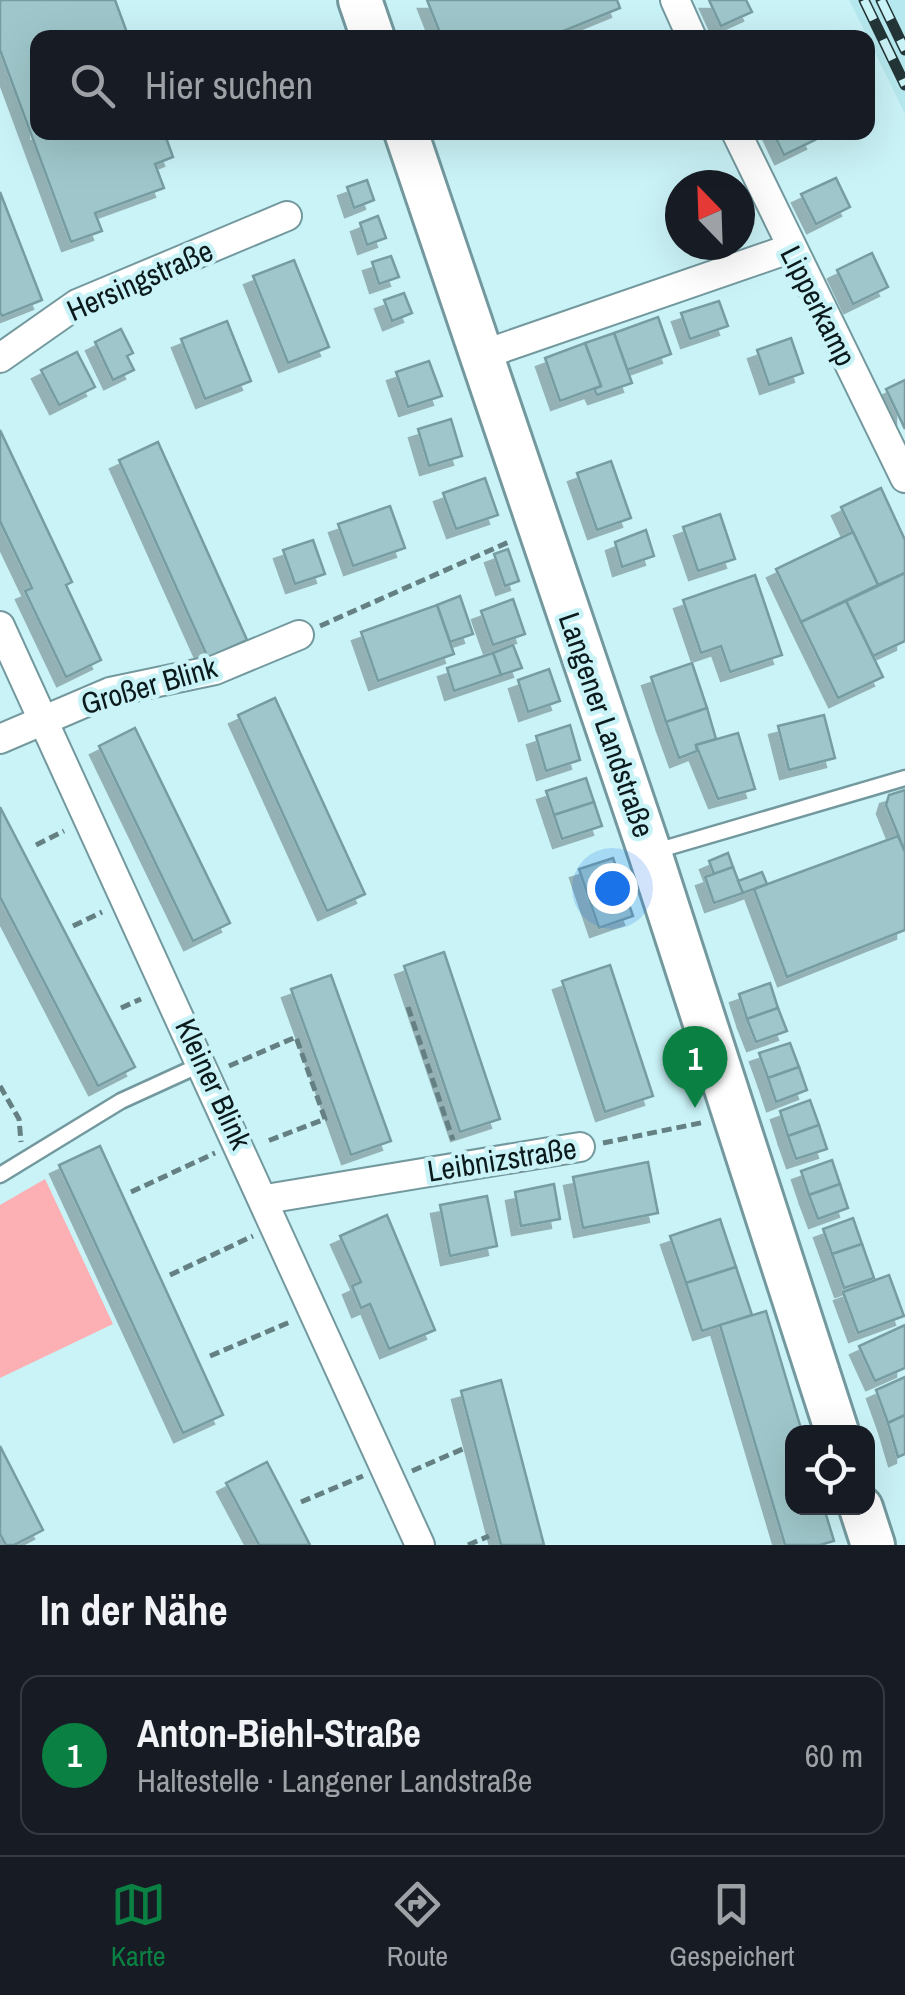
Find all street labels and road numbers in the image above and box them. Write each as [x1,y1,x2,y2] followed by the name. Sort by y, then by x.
[60,230,219,330] street label: Hersingstraße
[772,239,866,372] street label: Lipperkamp
[550,607,664,842] street label: Langener Landstraße
[76,646,222,723] street label: Großer Blink
[166,1012,262,1156] street label: Kleiner Blink
[424,1127,579,1191] street label: Leibnizstraße

